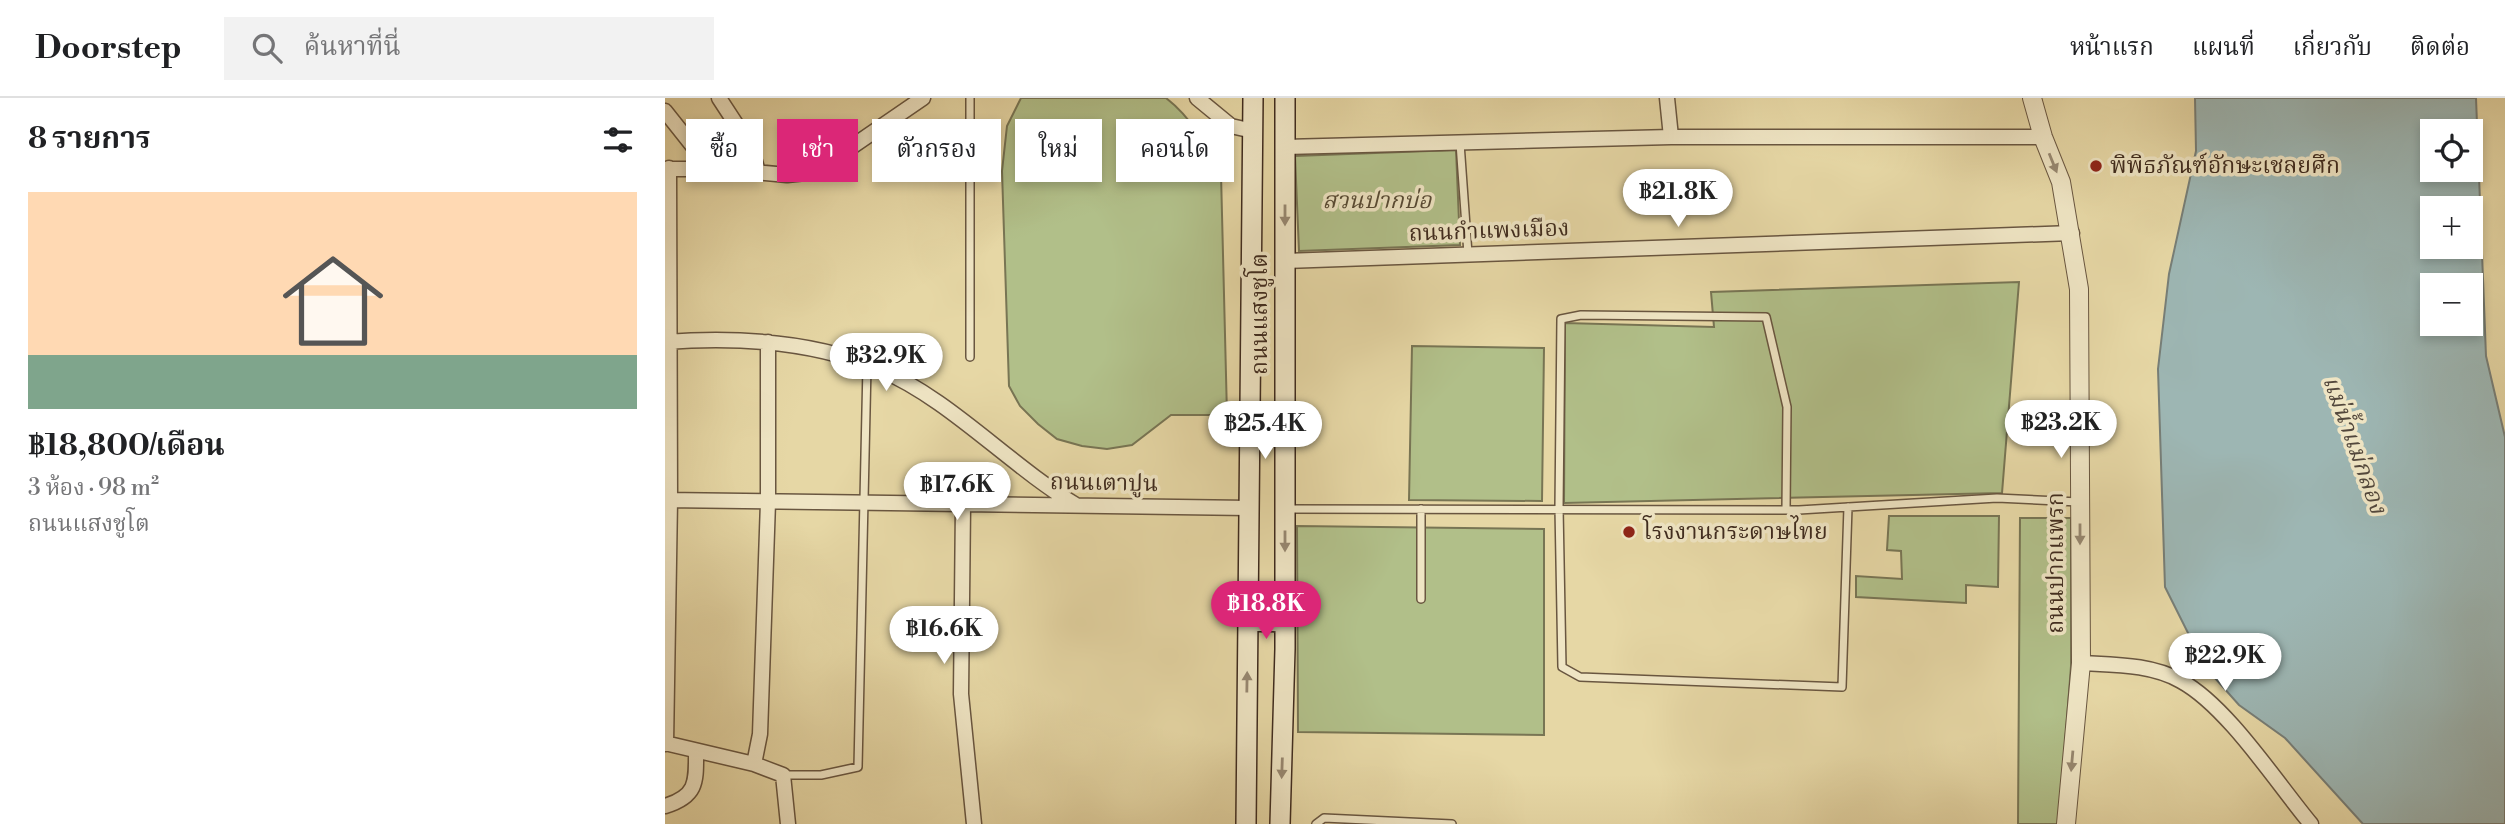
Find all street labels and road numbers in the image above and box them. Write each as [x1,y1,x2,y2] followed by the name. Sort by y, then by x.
[1408,214,1570,248] street label: ถนนกำแพงเมือง
[1243,253,1274,375] street label: ถนนแสงชูโต
[1050,468,1158,498] street label: ถนนเตาปูน
[2042,492,2070,634] street label: ถนนปากแพรก

